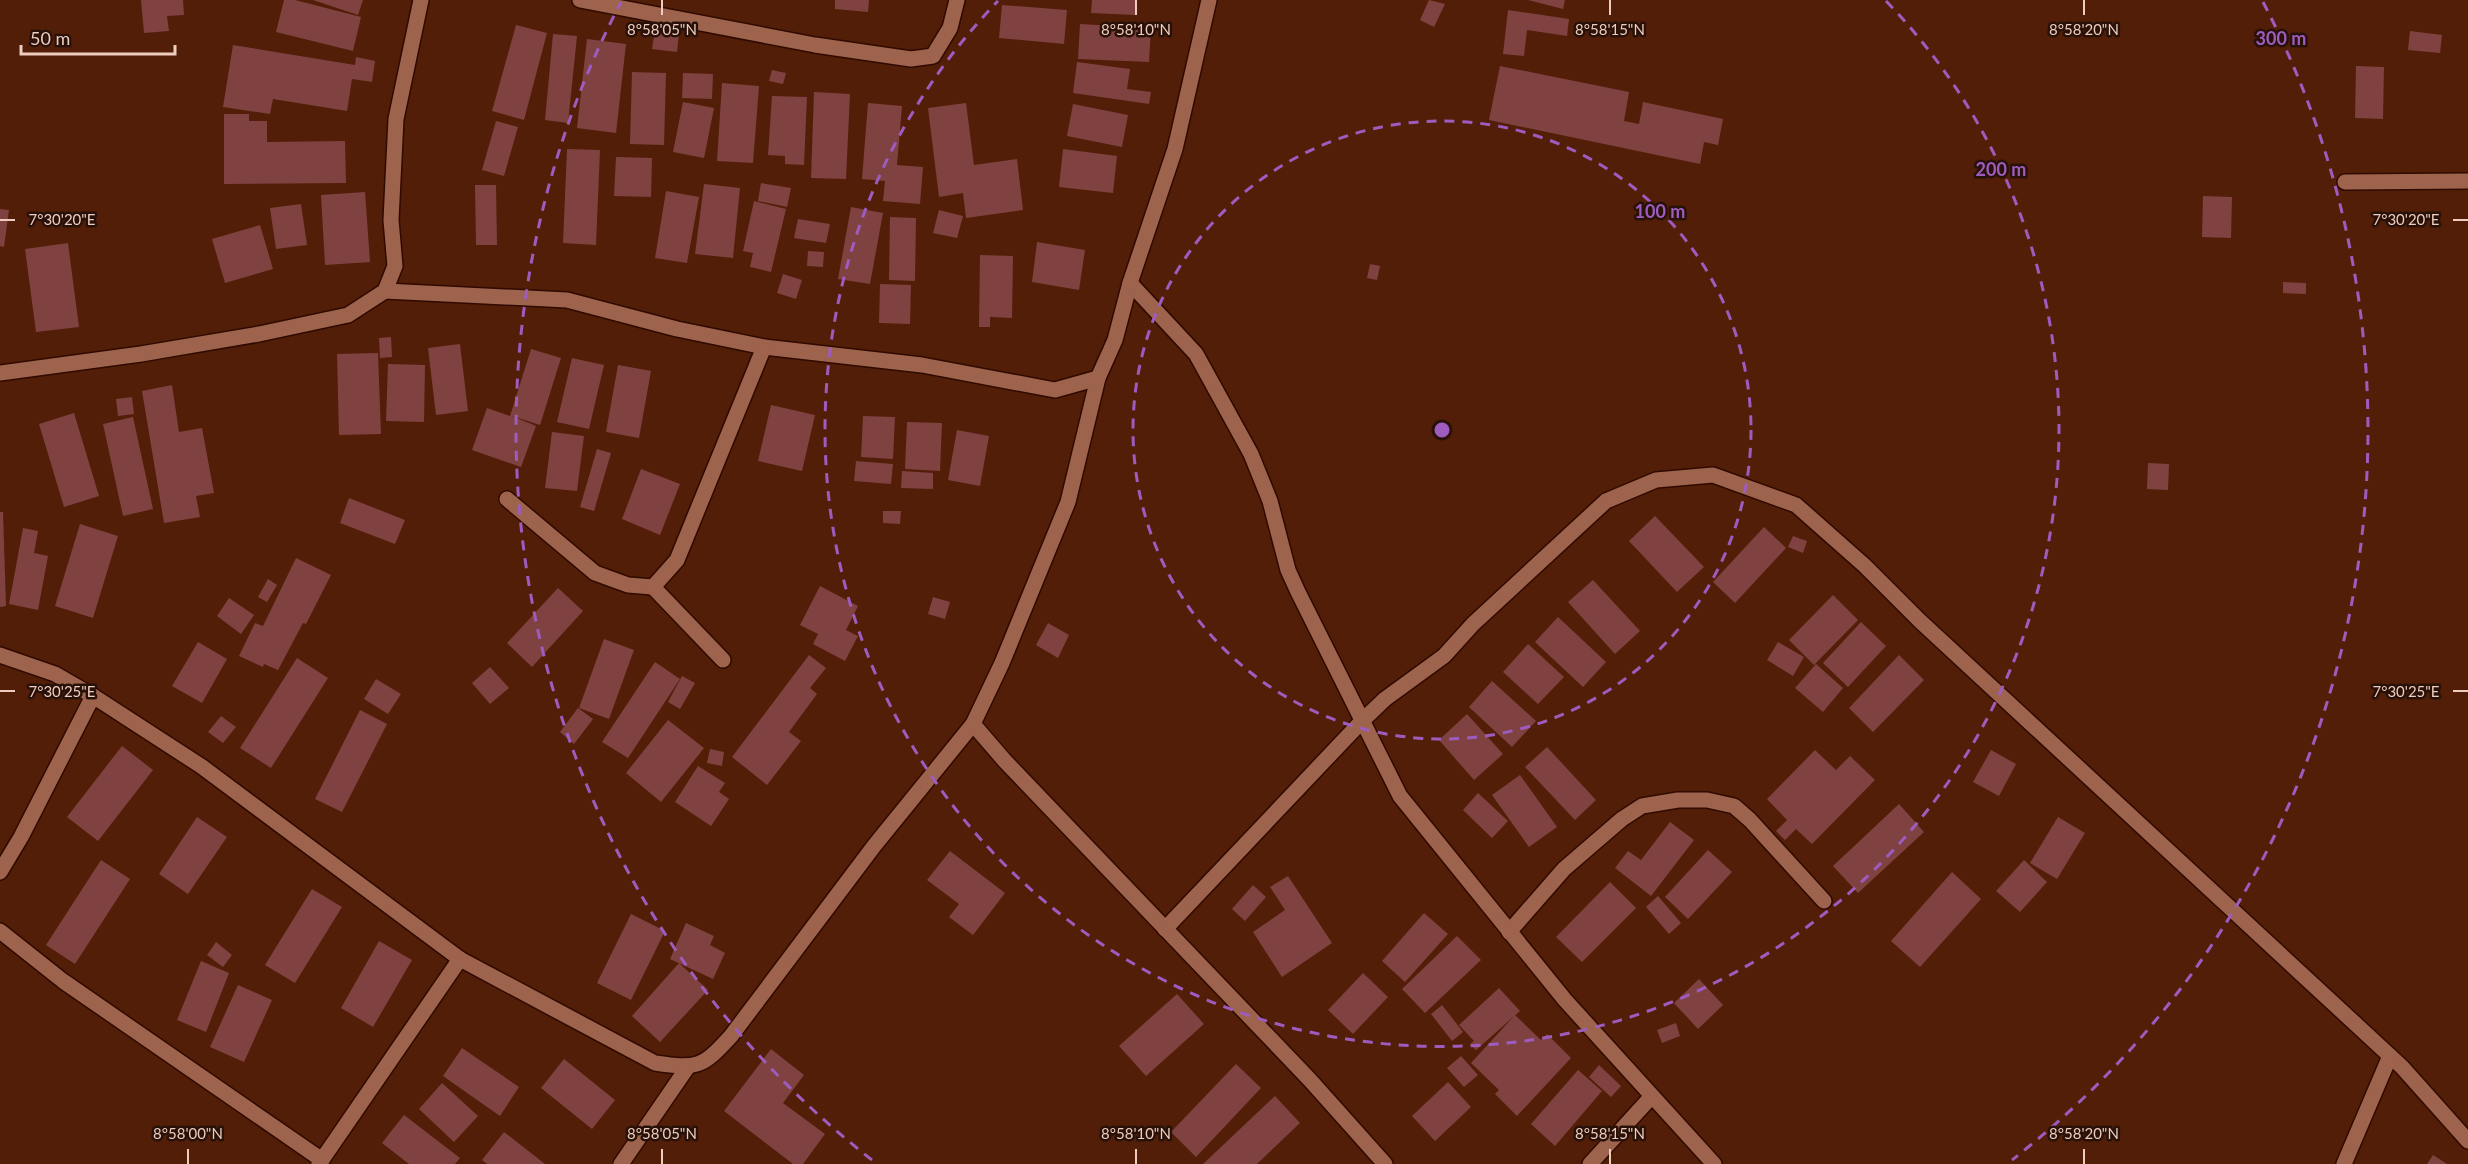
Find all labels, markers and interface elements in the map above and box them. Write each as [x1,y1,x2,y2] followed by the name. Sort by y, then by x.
[21,18,176,56] scale bar
[627,20,697,38] text: 8°58'05"N
[1101,20,1171,38] text: 8°58'10"N
[1575,20,1645,38] text: 8°58'15"N
[2049,20,2119,38] text: 8°58'20"N
[30,27,70,49] text: 50 m
[2256,27,2306,49] text: 300 m
[1976,158,2026,180] text: 200 m
[1635,200,1685,222] text: 100 m
[29,210,96,228] text: 7°30'20"E
[2373,210,2440,228] text: 7°30'20"E
[1432,420,1452,440] centre of rings
[29,682,96,700] text: 7°30'25"E
[2373,682,2440,700] text: 7°30'25"E
[153,1124,223,1142] text: 8°58'00"N
[627,1124,697,1142] text: 8°58'05"N
[1101,1124,1171,1142] text: 8°58'10"N
[1575,1124,1645,1142] text: 8°58'15"N
[2049,1124,2119,1142] text: 8°58'20"N

